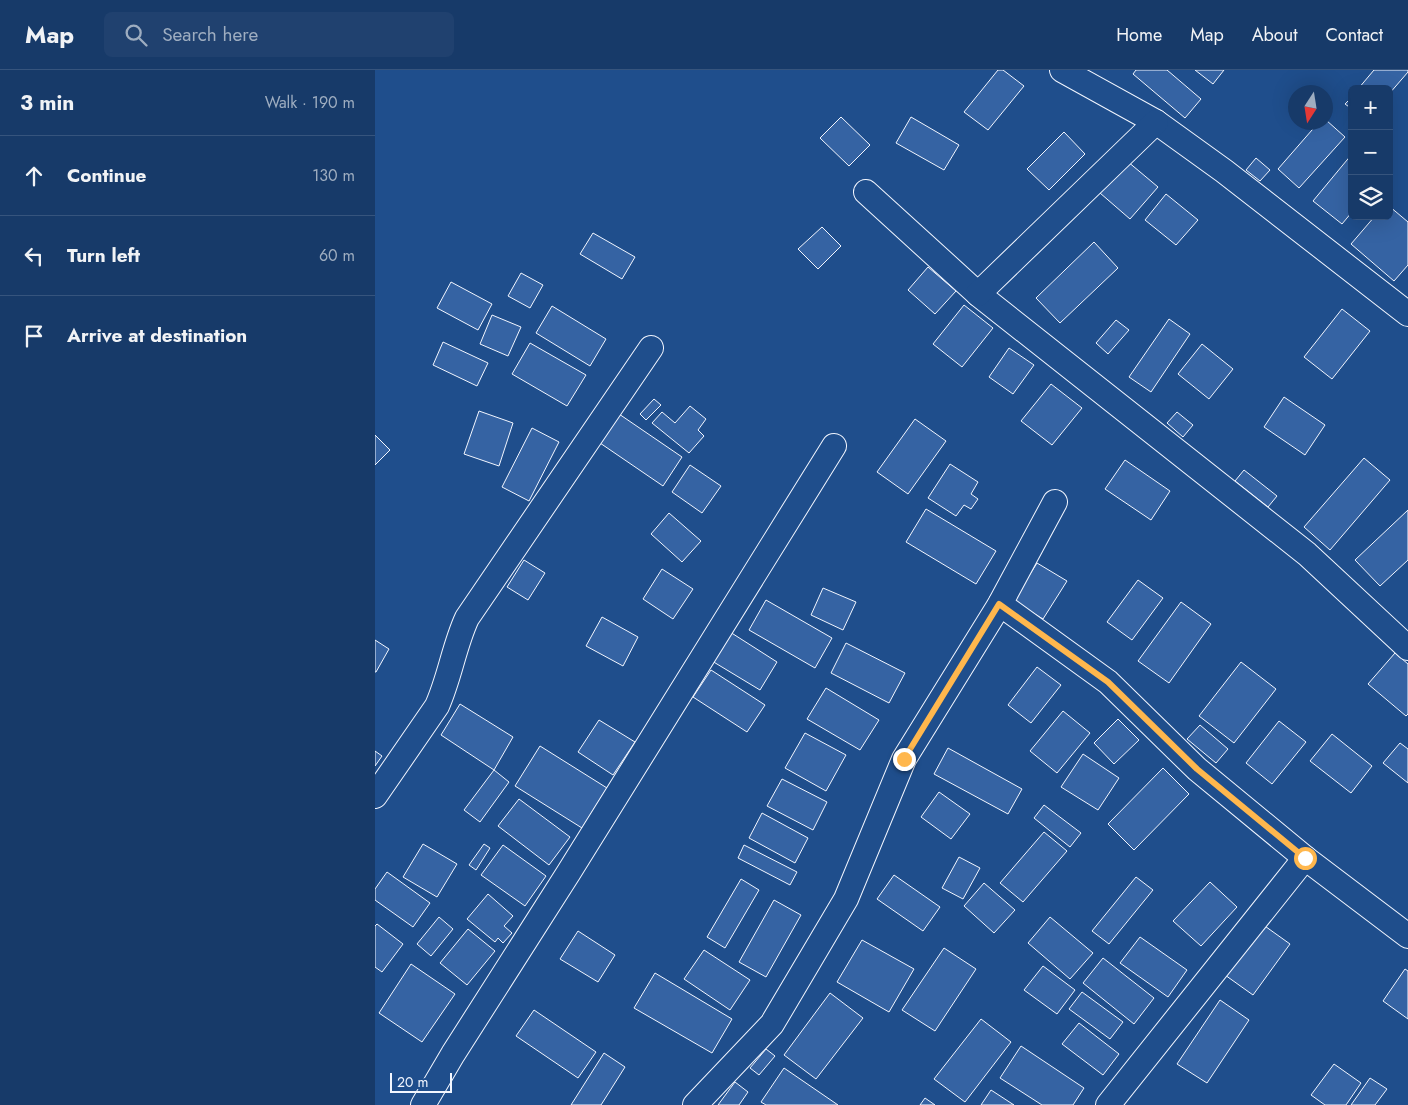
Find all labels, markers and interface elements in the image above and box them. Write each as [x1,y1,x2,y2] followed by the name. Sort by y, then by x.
[104,12,454,57] search box
[25,17,74,52] text: Map
[122,21,150,49] icon: search
[162,21,258,48] text: Search here
[1116,22,1162,48] text: Home
[1190,22,1224,48] text: Map
[1252,22,1297,48] text: About
[1325,22,1383,48] text: Contact
[1288,85,1333,130] north arrow
[1348,85,1393,220] map controls
[1348,85,1393,130] button: +
[20,88,74,118] text: 3 min
[265,91,355,114] text: Walk · 190 m
[1348,130,1393,175] button: −
[20,162,48,190] icon: ahead
[67,162,146,189] text: Continue
[312,164,355,187] text: 130 m
[1348,175,1393,220] button: layers
[20,242,48,270] icon: left
[67,242,140,269] text: Turn left
[319,244,355,267] text: 60 m
[20,322,48,350] icon: arrive
[67,322,247,349] text: Arrive at destination
[893,748,916,771] route end
[1294,847,1317,870] route start
[390,1070,453,1093] scale bar
[397,1072,429,1092] text: 20 m

